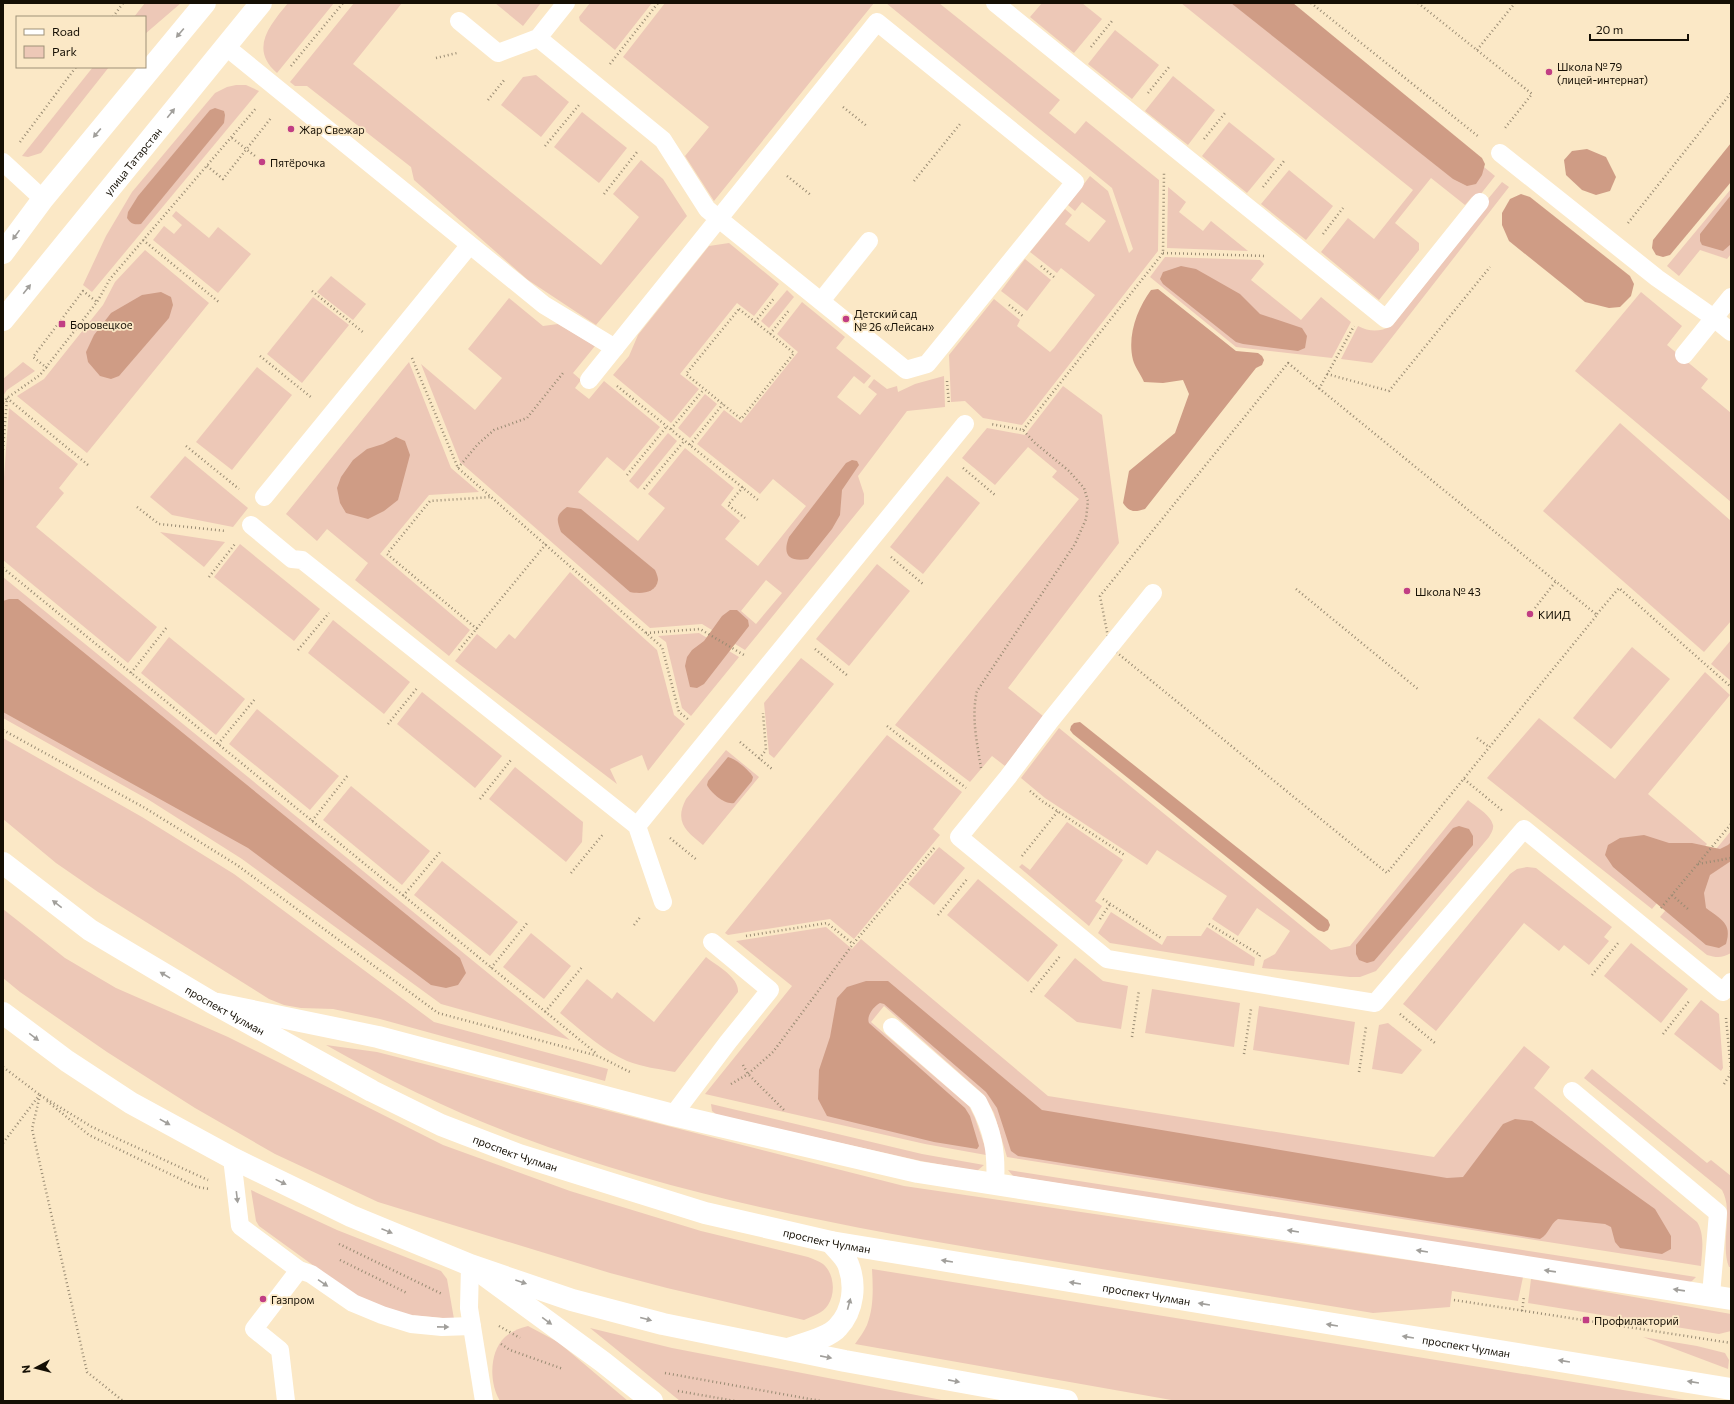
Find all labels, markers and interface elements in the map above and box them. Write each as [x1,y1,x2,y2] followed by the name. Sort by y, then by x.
[16,16,146,68] legend
[1590,16,1688,42] scale bar
[1596,22,1623,36] text: 20 m
[52,24,80,38] text: Road
[176,28,185,38] one-way arrow
[52,44,78,58] text: Park
[1557,60,1648,86] place label: Школа № 79 (лицей-интернат)
[1544,67,1554,77] marker: Школа № 79 (лицей-интернат)
[167,107,176,118] one-way arrow
[299,123,365,136] place label: Жар Свежар
[101,124,164,198] street label: улица Татарстан
[286,124,296,134] marker: Жар Свежар
[93,128,102,139] one-way arrow
[270,156,325,169] place label: Пятёрочка
[257,157,267,167] marker: Пятёрочка
[12,229,20,240] one-way arrow
[22,284,31,295] one-way arrow
[854,307,934,333] place label: Детский сад № 26 «Лейсан»
[841,314,851,324] marker: Детский сад № 26 «Лейсан»
[70,318,133,331] place label: Боровецкое
[57,319,67,329] marker: Боровецкое
[1415,585,1481,598] place label: Школа № 43
[1402,586,1412,596] marker: Школа № 43
[1538,608,1571,621] place label: КИИД
[1525,609,1535,619] marker: КИИД
[51,900,62,908] one-way arrow
[160,971,170,979] one-way arrow
[184,982,267,1037] street label: проспект Чулман
[29,1033,40,1041] one-way arrow
[160,1118,171,1125] one-way arrow
[471,1132,560,1173] street label: проспект Чулман
[275,1179,286,1185] one-way arrow
[234,1191,240,1203] one-way arrow
[782,1225,872,1255] street label: проспект Чулман
[382,1228,393,1234] one-way arrow
[1287,1228,1299,1234] one-way arrow
[1416,1248,1428,1254] one-way arrow
[941,1258,953,1264] one-way arrow
[1544,1268,1556,1274] one-way arrow
[318,1279,328,1287] one-way arrow
[1069,1279,1081,1285] one-way arrow
[516,1280,528,1286] one-way arrow
[1102,1280,1192,1307] street label: проспект Чулман
[1673,1287,1685,1293] one-way arrow
[271,1293,315,1306] place label: Газпром
[258,1294,268,1304] marker: Газпром
[847,1298,853,1311] one-way arrow
[1197,1301,1210,1307] one-way arrow
[1594,1314,1679,1327] place label: Профилакторий
[1581,1315,1591,1325] marker: Профилакторий
[640,1316,652,1322] one-way arrow
[541,1317,552,1325] one-way arrow
[1326,1322,1338,1328] one-way arrow
[437,1324,450,1330] one-way arrow
[1421,1332,1511,1359] street label: проспект Чулман
[1402,1334,1414,1340] one-way arrow
[16,1348,56,1388] north arrow
[820,1354,832,1360] one-way arrow
[1558,1358,1570,1364] one-way arrow
[19,1364,33,1374] text: N
[948,1379,960,1385] one-way arrow
[1686,1379,1699,1385] one-way arrow

